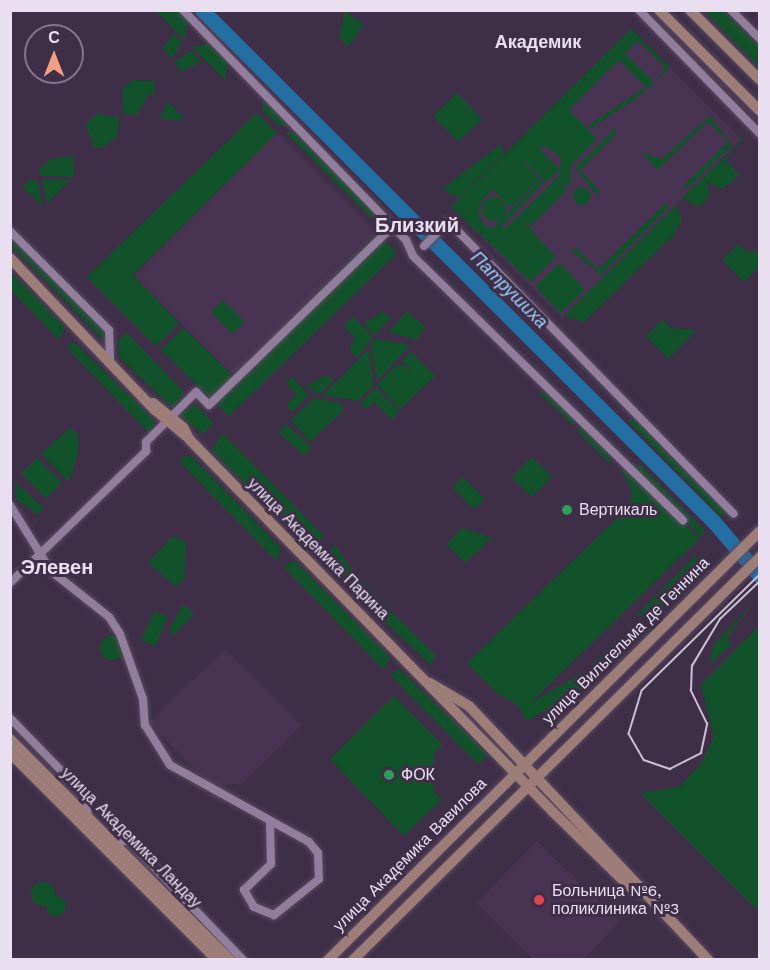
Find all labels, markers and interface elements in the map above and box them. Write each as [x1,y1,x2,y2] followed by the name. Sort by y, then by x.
[24,24,84,84] north arrow
[48,28,60,47] text: С
[495,31,581,53] district label: Академик
[375,213,459,237] district label: Близкий
[466,247,552,333] water label: Патрушиха
[243,474,393,624] street label: улица Академика Парина
[579,500,657,520] place label: Вертикаль
[560,503,574,517] marker: Вертикаль
[539,554,713,728] street label: улица Вильгельма де Геннина
[21,555,93,579] district label: Элевен
[57,764,205,912] street label: улица Академика Ландау
[401,765,435,785] place label: ФОК
[382,768,396,782] marker: ФОК
[329,774,491,936] street label: улица Академика Вавилова
[552,881,679,919] place label: Больница №6, поликлиника №3
[530,891,548,909] marker: Больница №6, поликлиника №3

